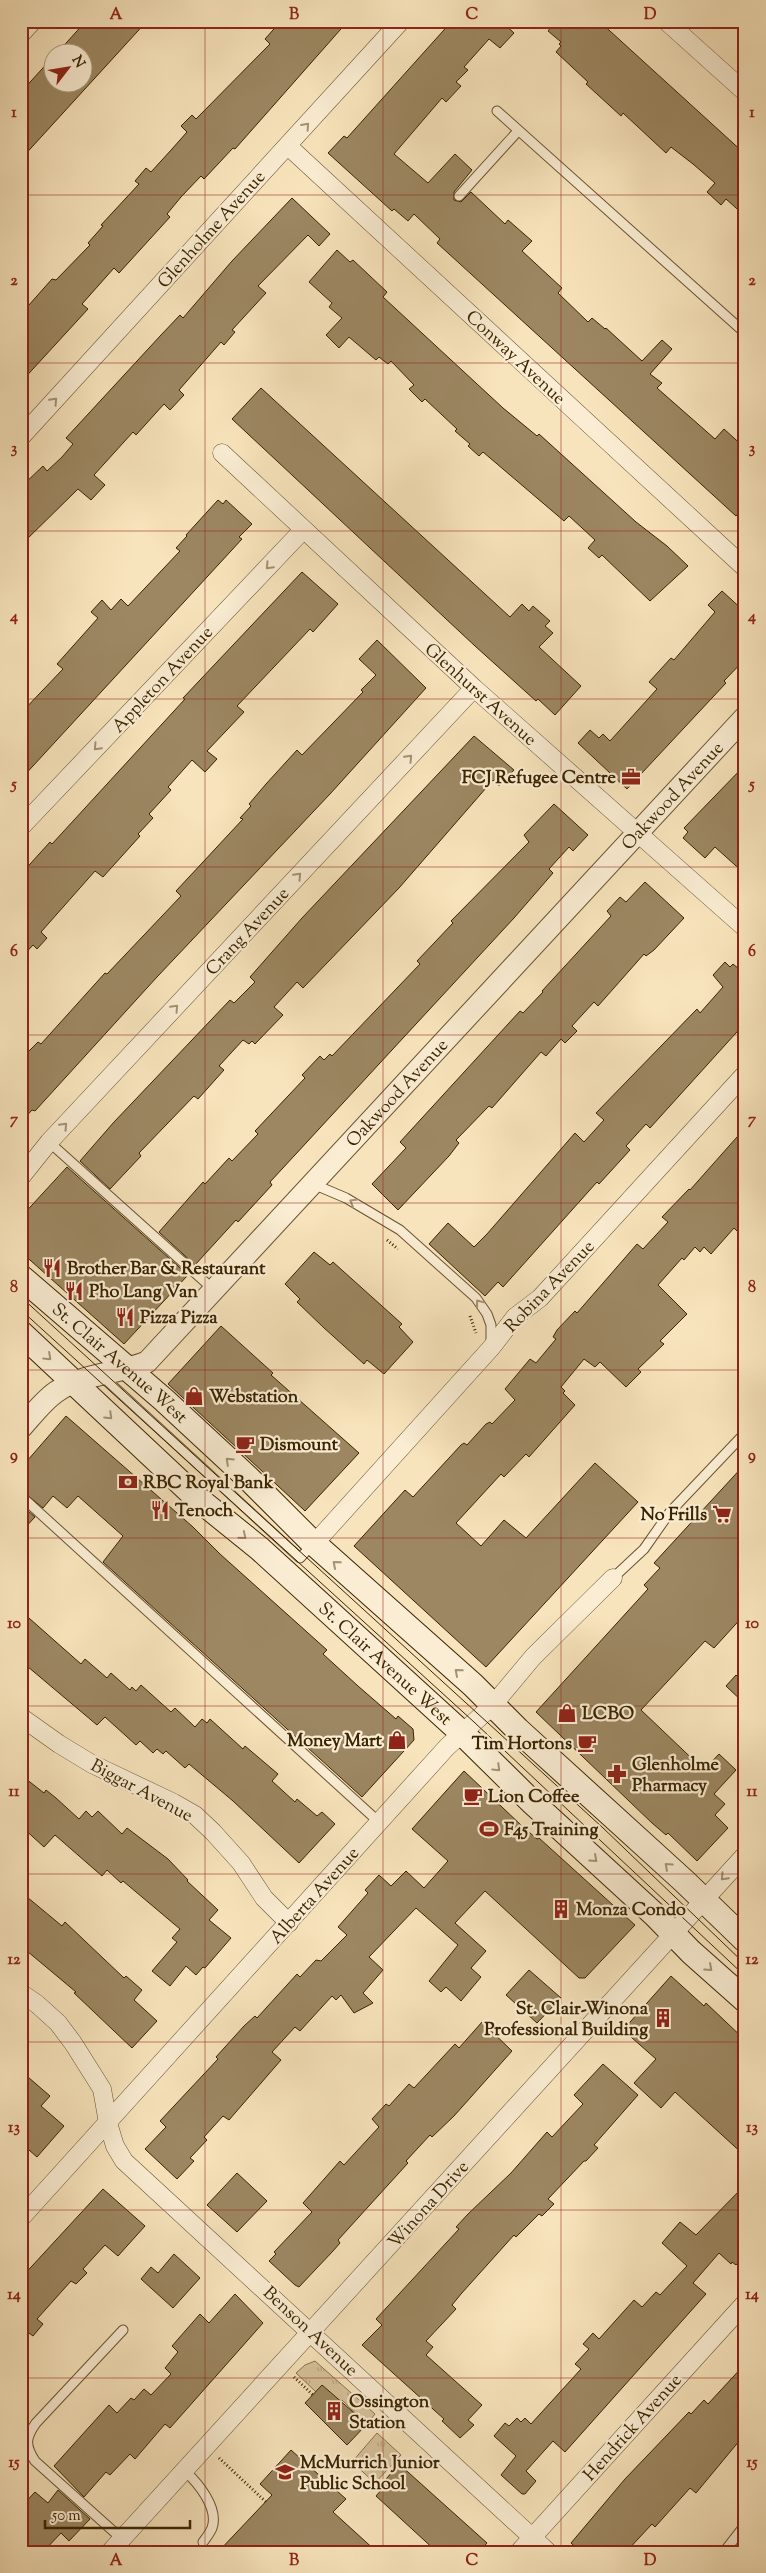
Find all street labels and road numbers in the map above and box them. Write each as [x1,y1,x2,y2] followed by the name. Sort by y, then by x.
[152,166,273,295] street label: Glenholme Avenue
[459,305,570,412] street label: Conway Avenue
[107,621,220,740] street label: Appleton Avenue
[418,638,542,753] street label: Glenhurst Avenue
[616,737,731,857] street label: Oakwood Avenue
[201,882,296,982] street label: Crang Avenue
[341,1034,455,1154] street label: Oakwood Avenue
[499,1235,601,1340] street label: Robina Avenue
[45,1298,193,1431] street label: St. Clair Avenue West
[312,1597,457,1733] street label: St. Clair Avenue West
[85,1754,197,1830] street label: Biggar Avenue
[265,1842,366,1951] street label: Alberta Avenue
[383,2156,476,2255] street label: Winona Drive
[256,2281,363,2384] street label: Benson Avenue
[578,2369,689,2488] street label: Hendrick Avenue

